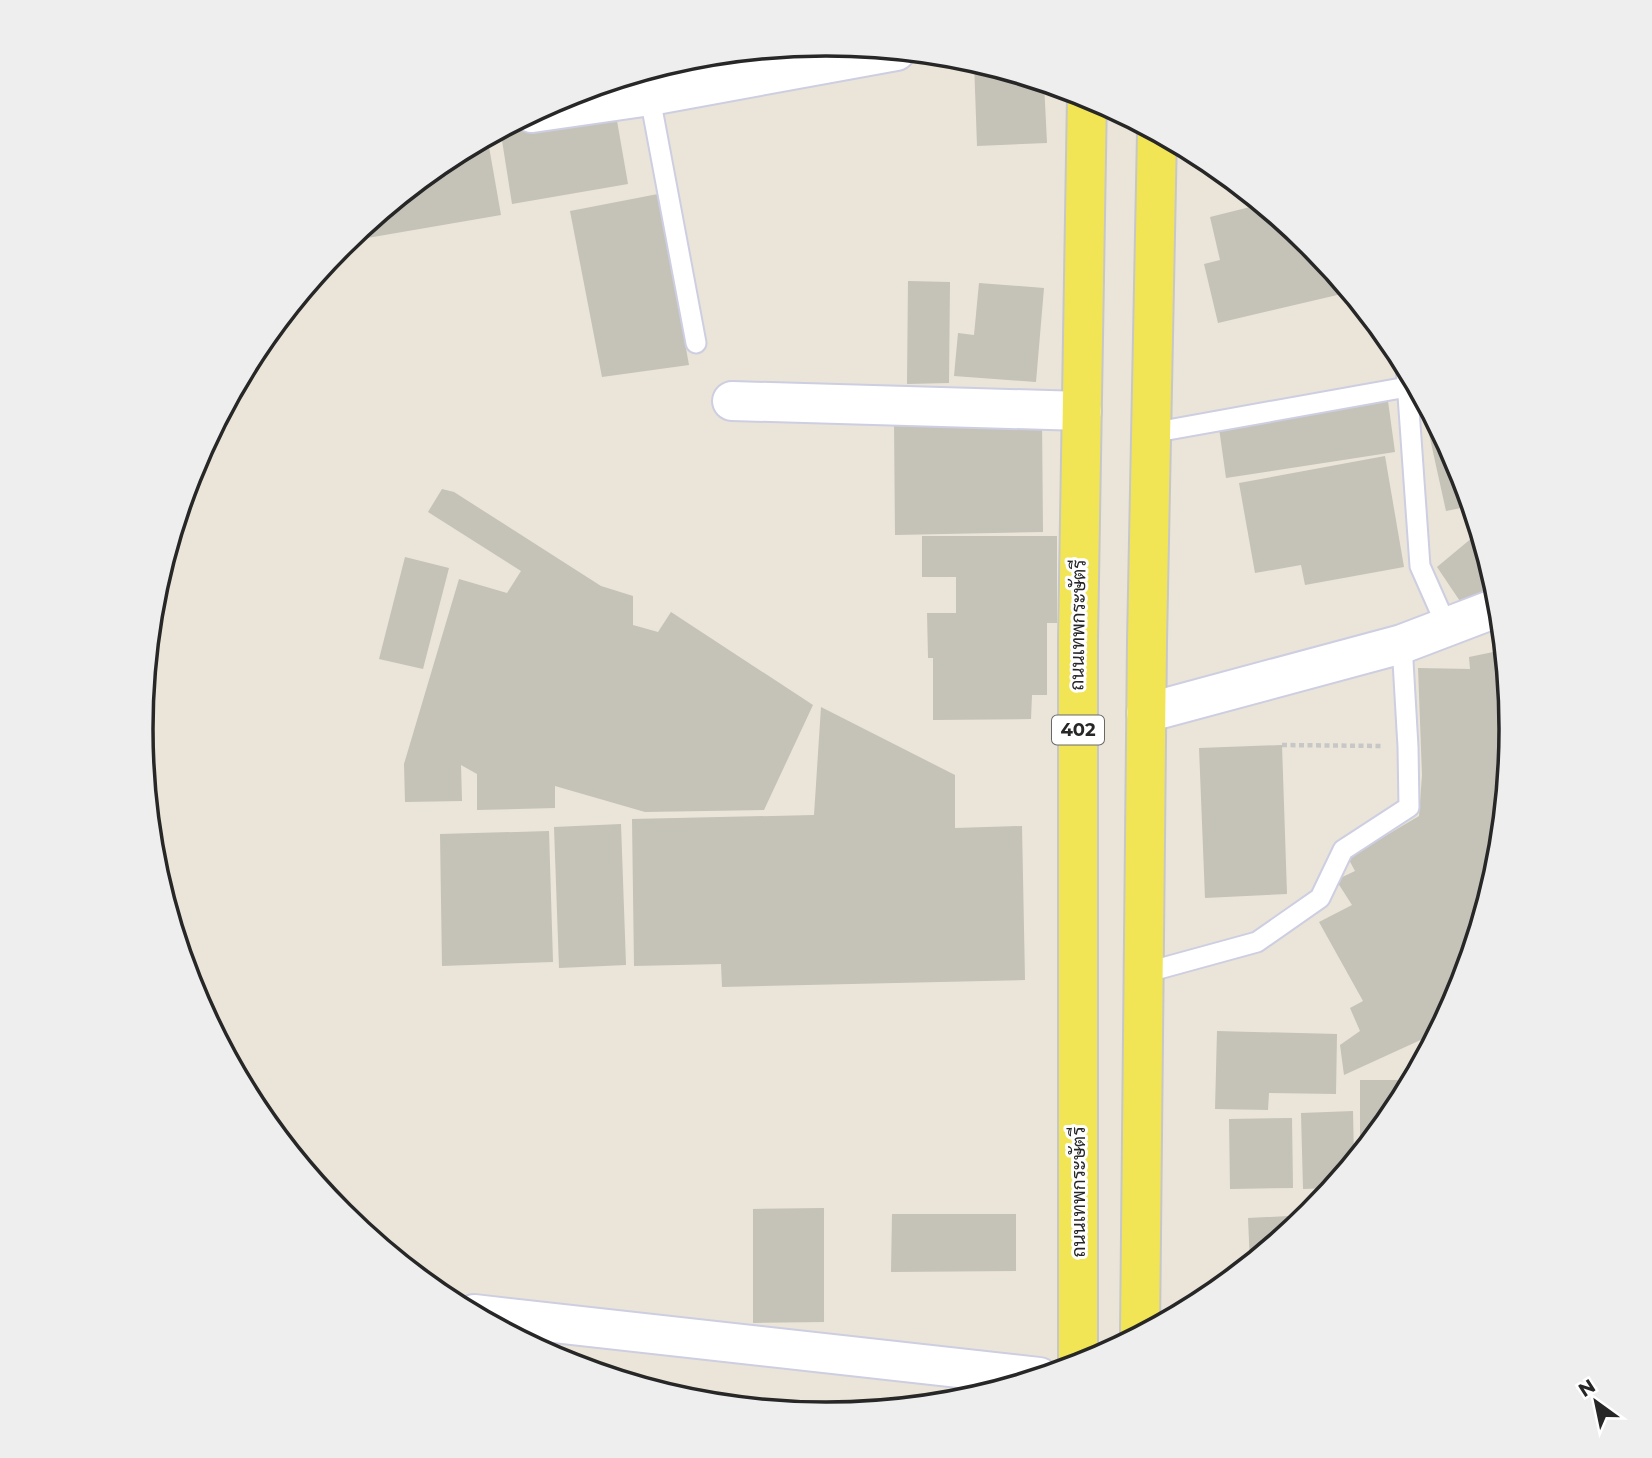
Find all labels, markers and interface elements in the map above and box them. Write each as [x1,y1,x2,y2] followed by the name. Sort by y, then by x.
[1064,559,1091,691] street label: ถนนเทพกระษัตรี
[1052,716,1104,744] road number: 402
[1066,1126,1090,1258] street label: ถนนเทพกระษัตรี
[1561,1367,1631,1437] north arrow
[1574,1374,1600,1402] text: N

